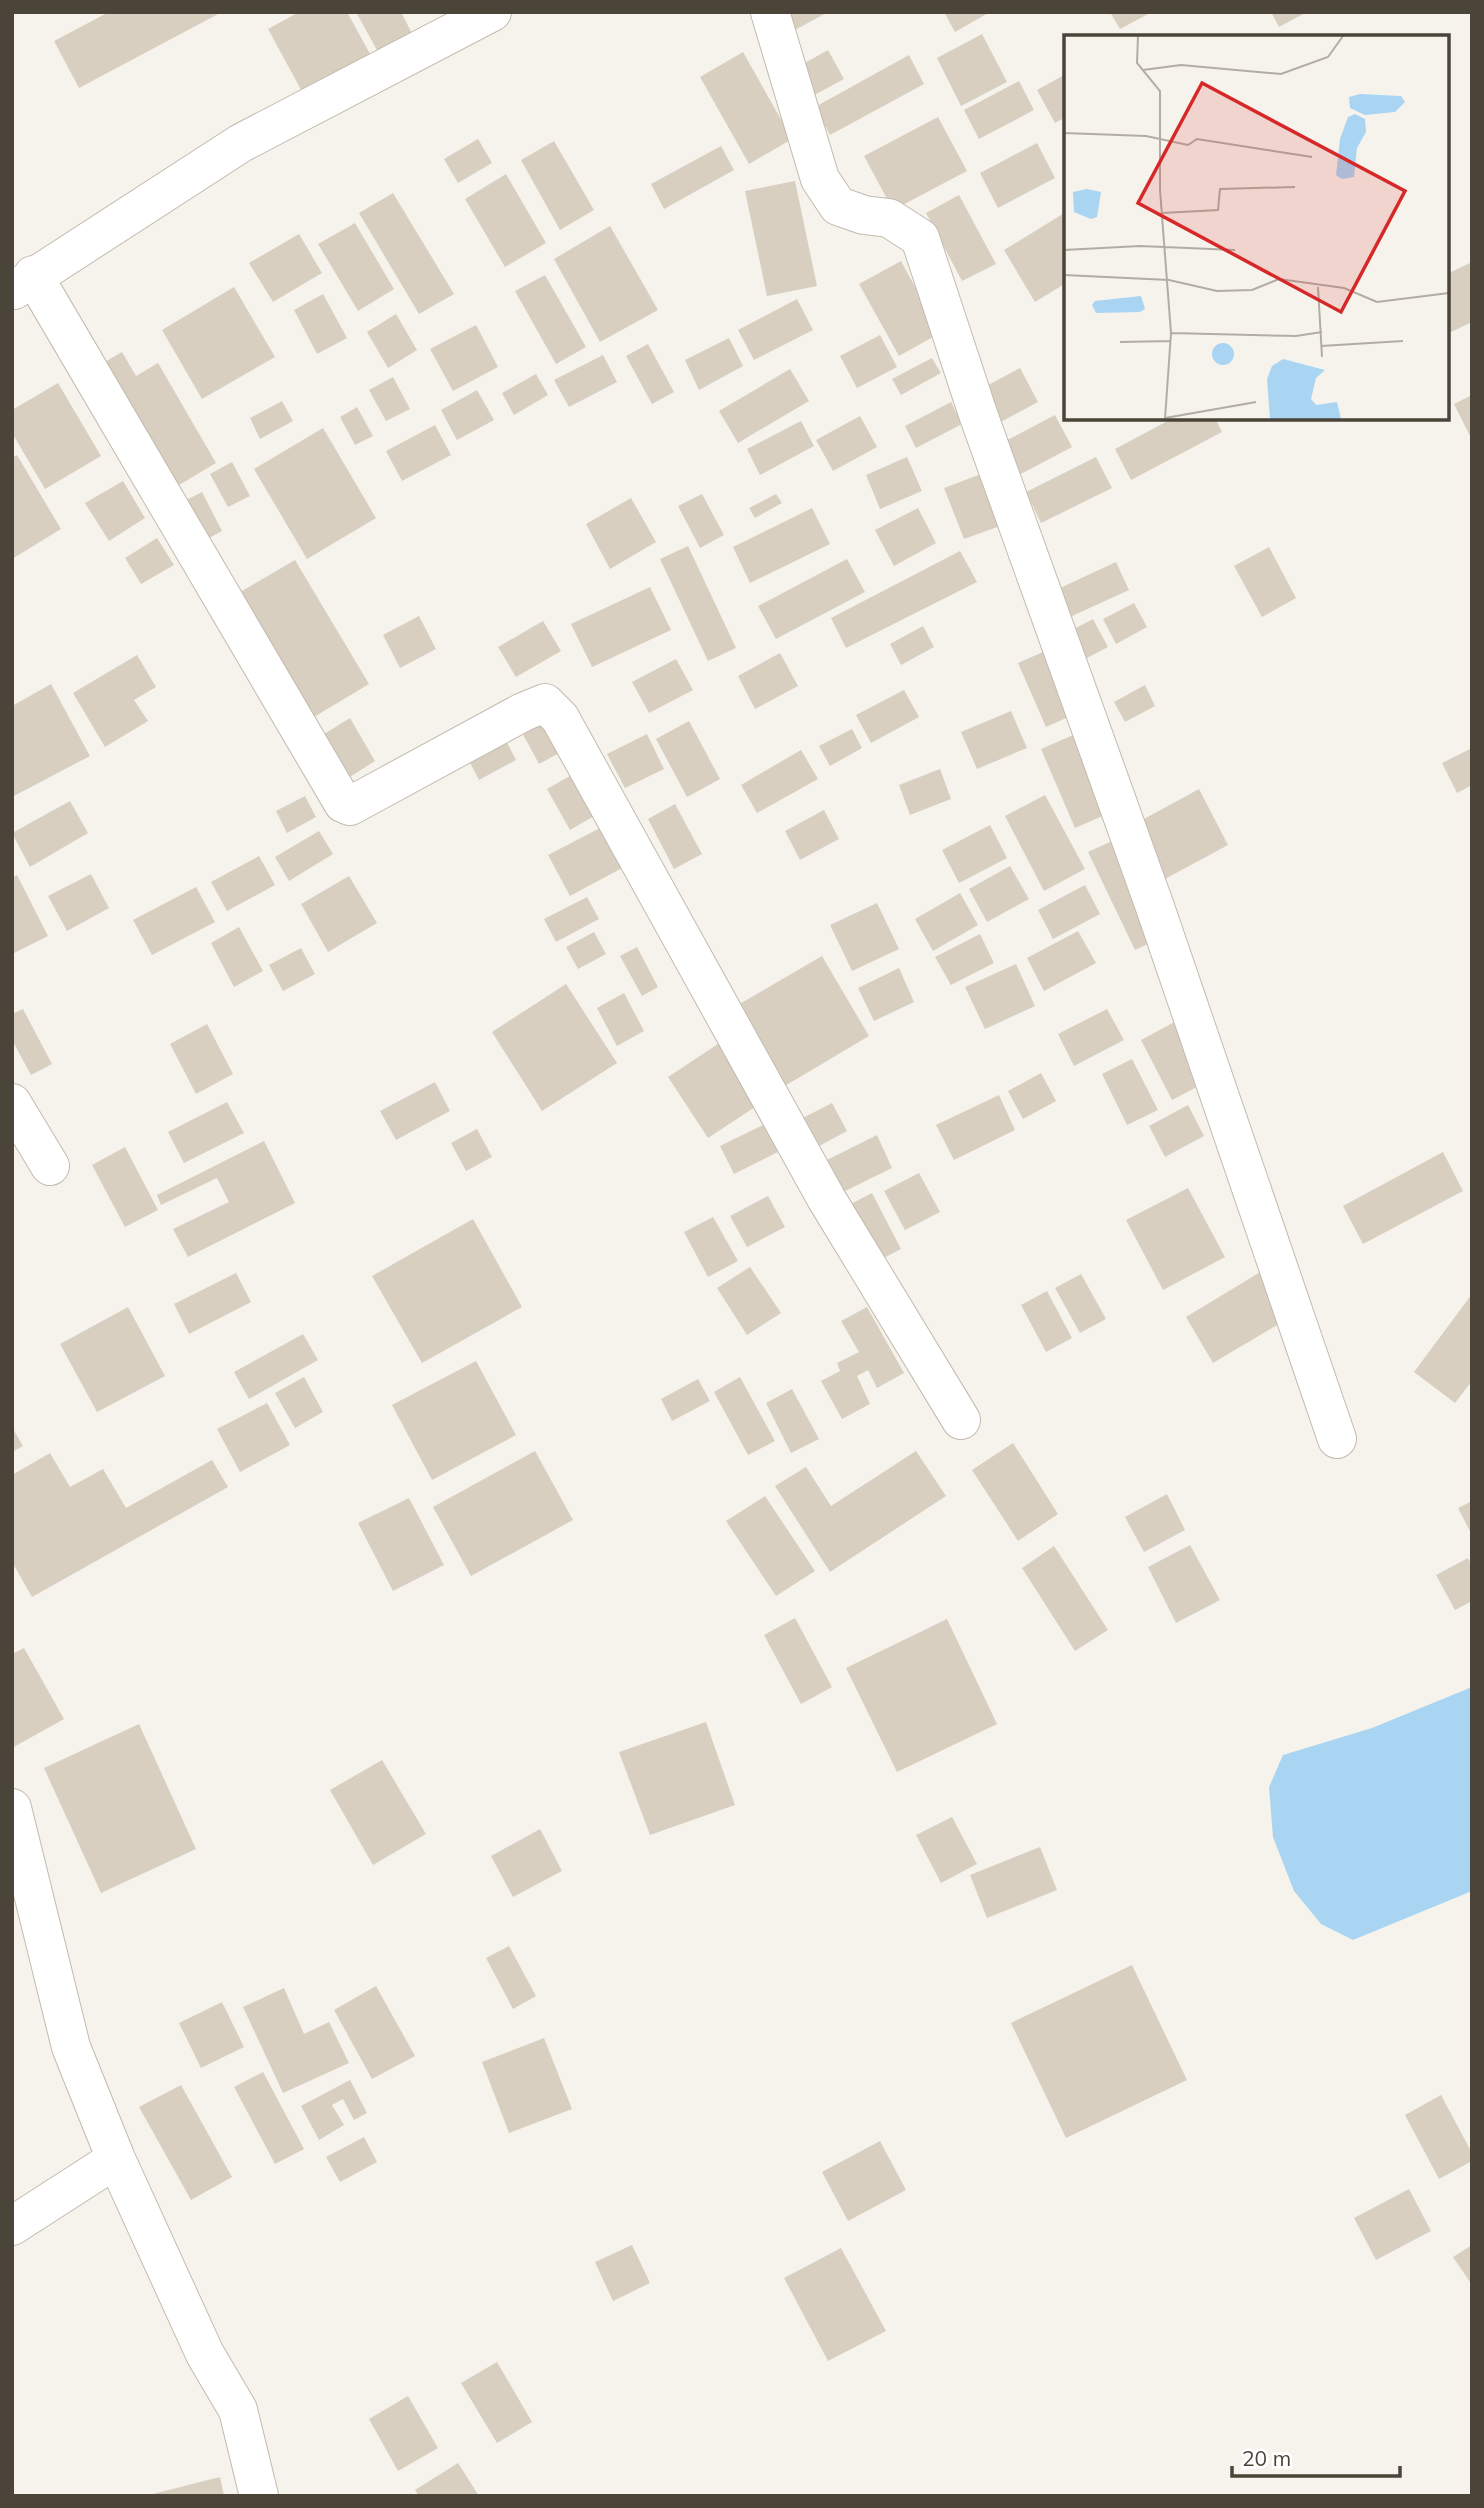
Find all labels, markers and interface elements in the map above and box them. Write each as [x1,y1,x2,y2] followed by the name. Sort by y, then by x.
[1064,35,1449,420] inset map
[1232,2434,1400,2478] scale bar
[1242,2445,1291,2471] text: 20 m

